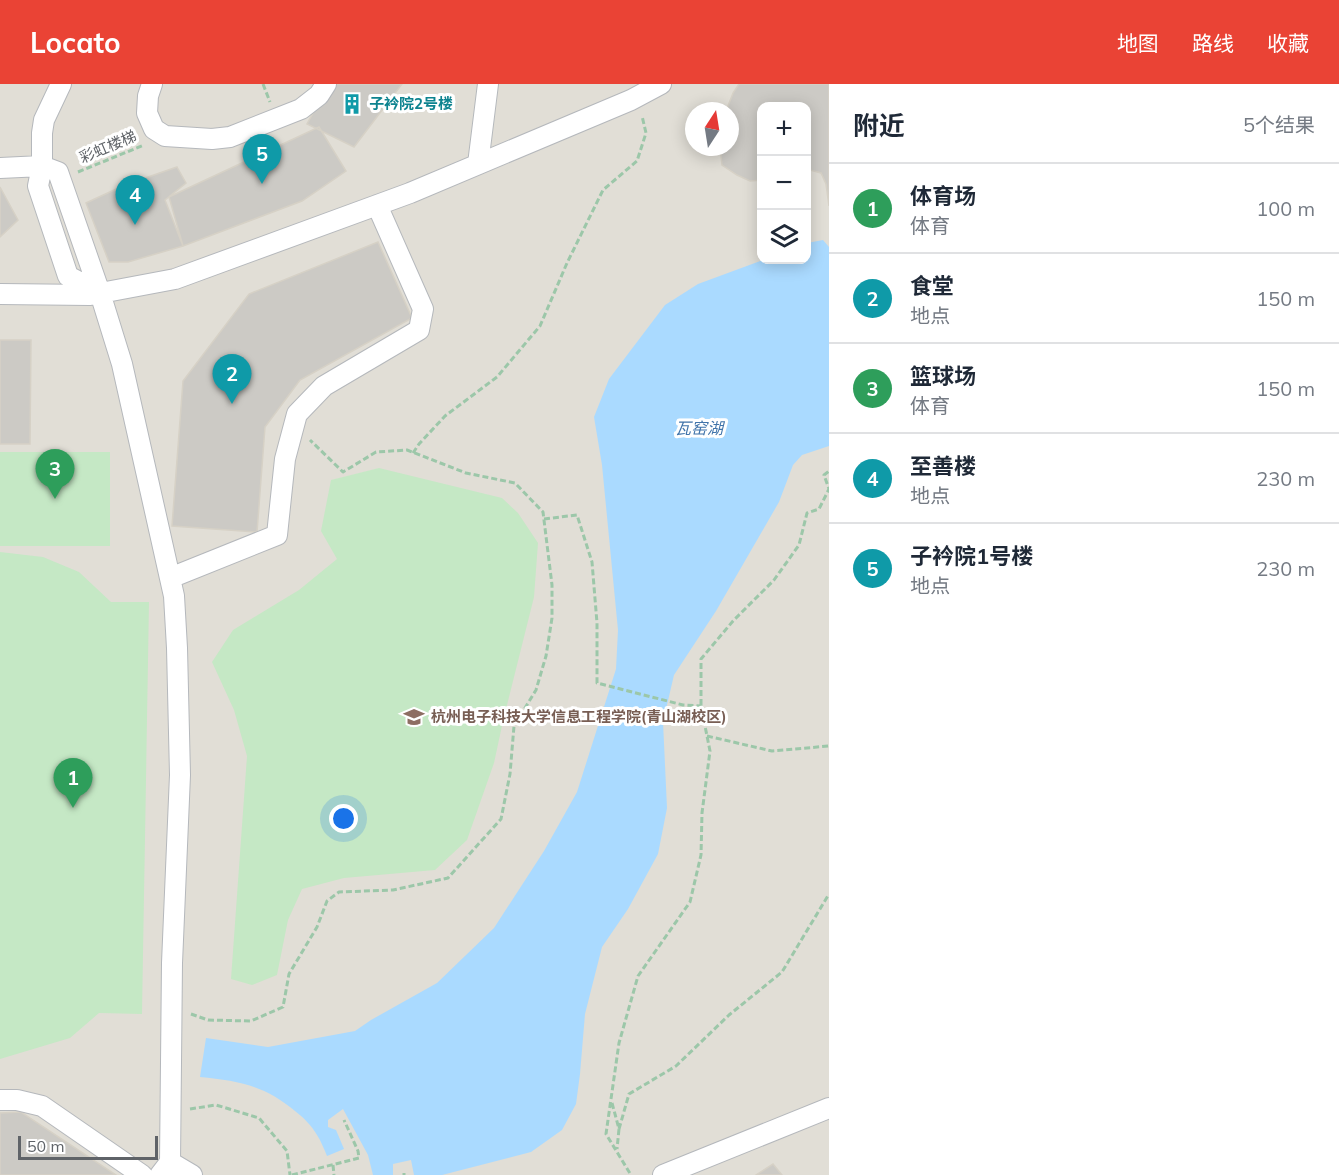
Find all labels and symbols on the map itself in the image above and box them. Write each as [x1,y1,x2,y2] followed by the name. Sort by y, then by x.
[340,92,364,116] building icon: 子衿院2号楼
[369,94,453,113] place label: 子衿院2号楼
[685,102,739,156] north arrow
[76,126,139,167] street label: 彩虹楼梯
[242,135,282,184] pin: 5
[116,176,154,225] pin: 4
[212,354,252,404] pin: 2
[675,418,726,438] water label: 瓦窑湖
[36,450,74,499] pin: 3
[402,705,426,729] school or university icon: 杭州电子科技大学信息工程学院(青山湖校区)
[431,707,727,726] place label: 杭州电子科技大学信息工程学院(青山湖校区)
[54,758,92,808] pin: 1
[329,804,358,833] your location
[18,1133,158,1160] scale bar

